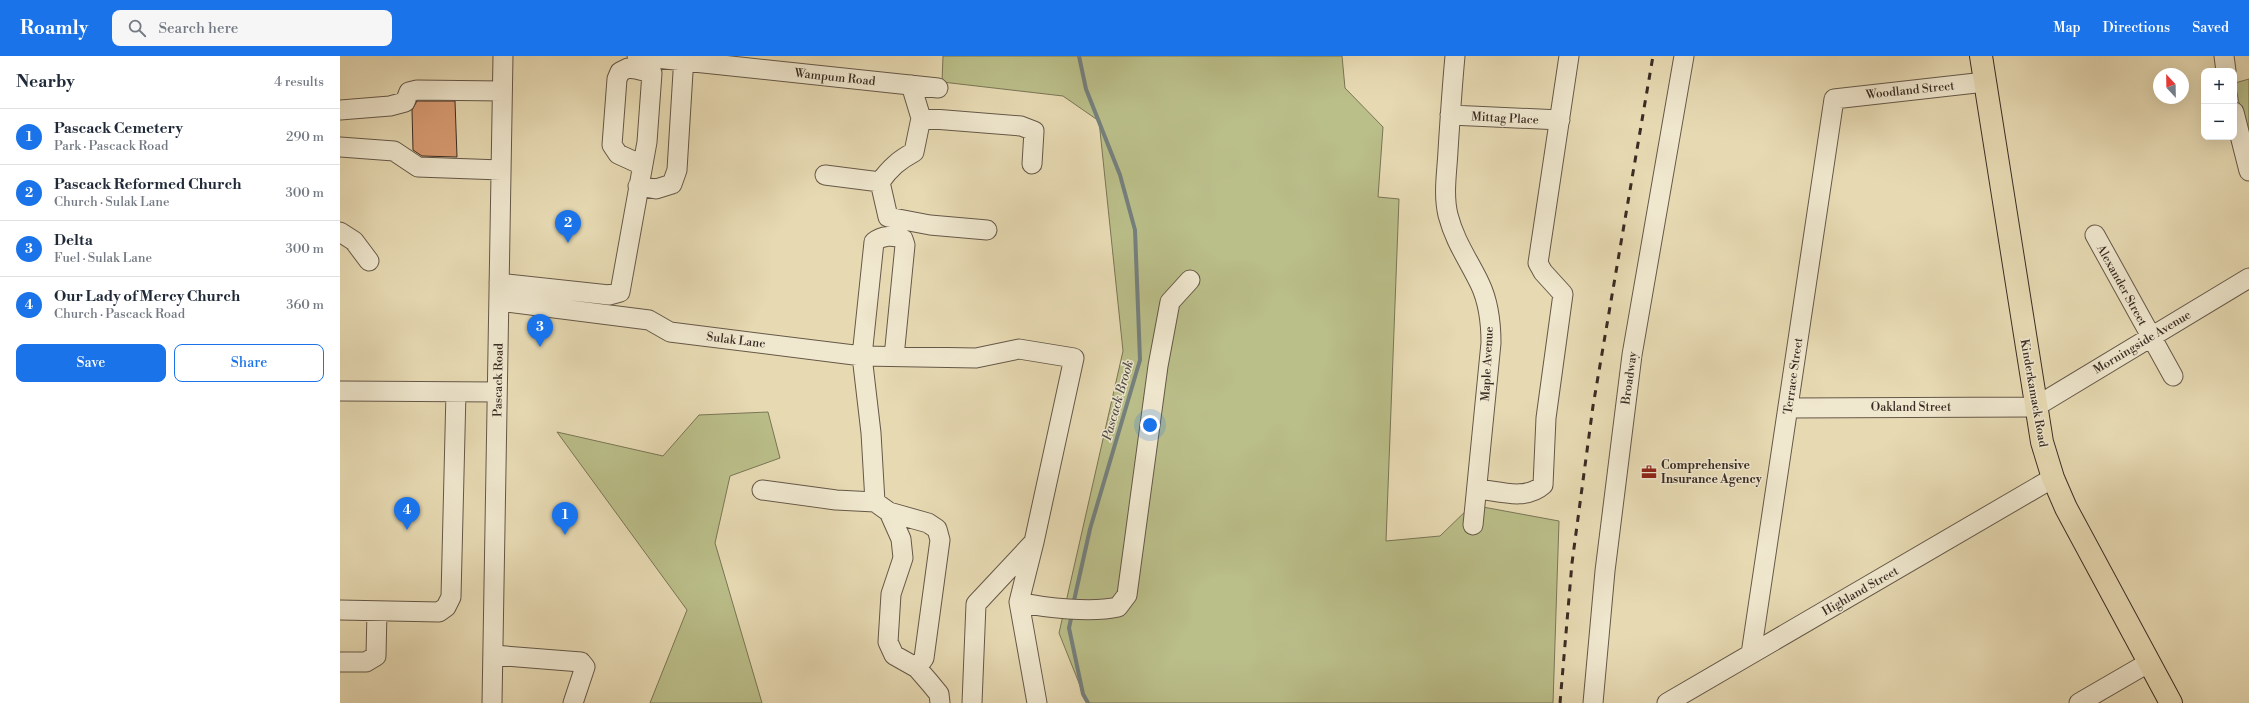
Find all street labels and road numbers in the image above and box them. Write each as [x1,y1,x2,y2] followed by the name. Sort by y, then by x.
[793,66,876,89] street label: Wampum Road
[1864,78,1956,103] street label: Woodland Street
[1471,109,1539,128] street label: Mittag Place
[2093,241,2150,329] street label: Alexander Street
[2091,307,2194,378] street label: Morningside Avenue
[1478,326,1497,402] street label: Maple Avenue
[706,329,766,352] street label: Sulak Lane
[1781,336,1806,415] street label: Terrace Street
[2017,338,2050,449] street label: Kinderkamack Road
[490,343,507,417] street label: Pascack Road
[1618,350,1641,407] street label: Broadway
[1871,400,1952,415] street label: Oakland Street
[1819,563,1902,619] street label: Highland Street

